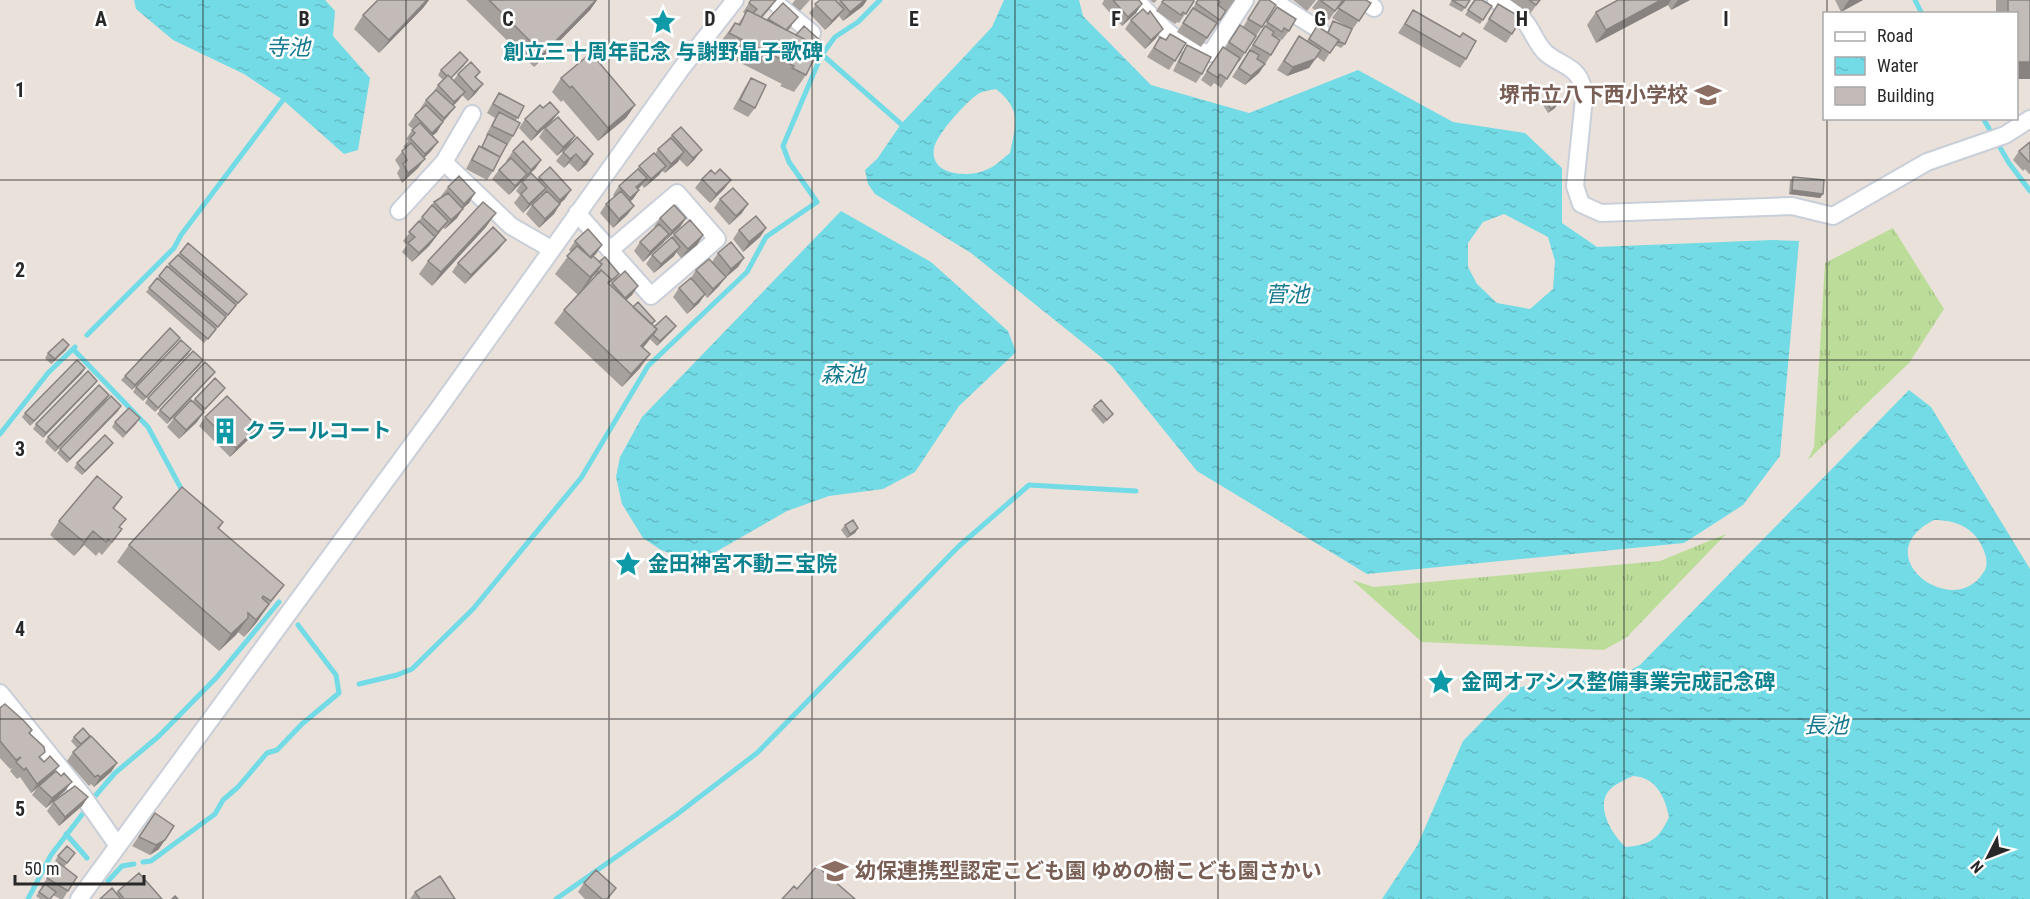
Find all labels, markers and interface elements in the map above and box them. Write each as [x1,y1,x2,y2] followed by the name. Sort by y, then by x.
[95,7,107,31] text: A
[298,7,310,31] text: B
[502,7,514,31] text: C
[648,7,678,37] place icon: 創立三十周年記念 与謝野晶子歌碑
[704,7,716,31] text: D
[909,7,919,31] text: E
[1111,7,1121,31] text: F
[1314,7,1326,31] text: G
[1516,7,1528,31] text: H
[1723,7,1729,31] text: I
[1823,12,2018,120] legend
[1877,25,1913,46] text: Road
[266,35,312,60] water label: 寺池
[503,40,823,64] place label: 創立三十周年記念 与謝野晶子歌碑
[1877,55,1919,76] text: Water
[15,78,25,102] text: 1
[1693,80,1723,110] school or university icon: 堺市立八下西小学校
[1499,83,1688,107] place label: 堺市立八下西小学校
[1877,85,1934,106] text: Building
[15,258,25,282] text: 2
[1265,282,1311,307] water label: 菅池
[821,362,867,387] water label: 森池
[210,416,240,446] building icon: クラールコート
[245,419,392,443] place label: クラールコート
[15,437,25,461] text: 3
[613,549,643,579] place icon: 金田神宮不動三宝院
[648,552,837,576] place label: 金田神宮不動三宝院
[15,617,25,641] text: 4
[1426,667,1456,697] place icon: 金岡オアシス整備事業完成記念碑
[1461,670,1775,694] place label: 金岡オアシス整備事業完成記念碑
[1804,713,1850,738] water label: 長池
[15,797,25,821] text: 5
[1958,827,2018,887] north arrow
[15,848,144,886] scale bar
[820,856,850,886] school or university icon: 幼保連携型認定こども園 ゆめの樹こども園さかい
[1967,857,1988,877] text: N
[24,858,59,879] text: 50 m
[855,859,1322,883] place label: 幼保連携型認定こども園 ゆめの樹こども園さかい

